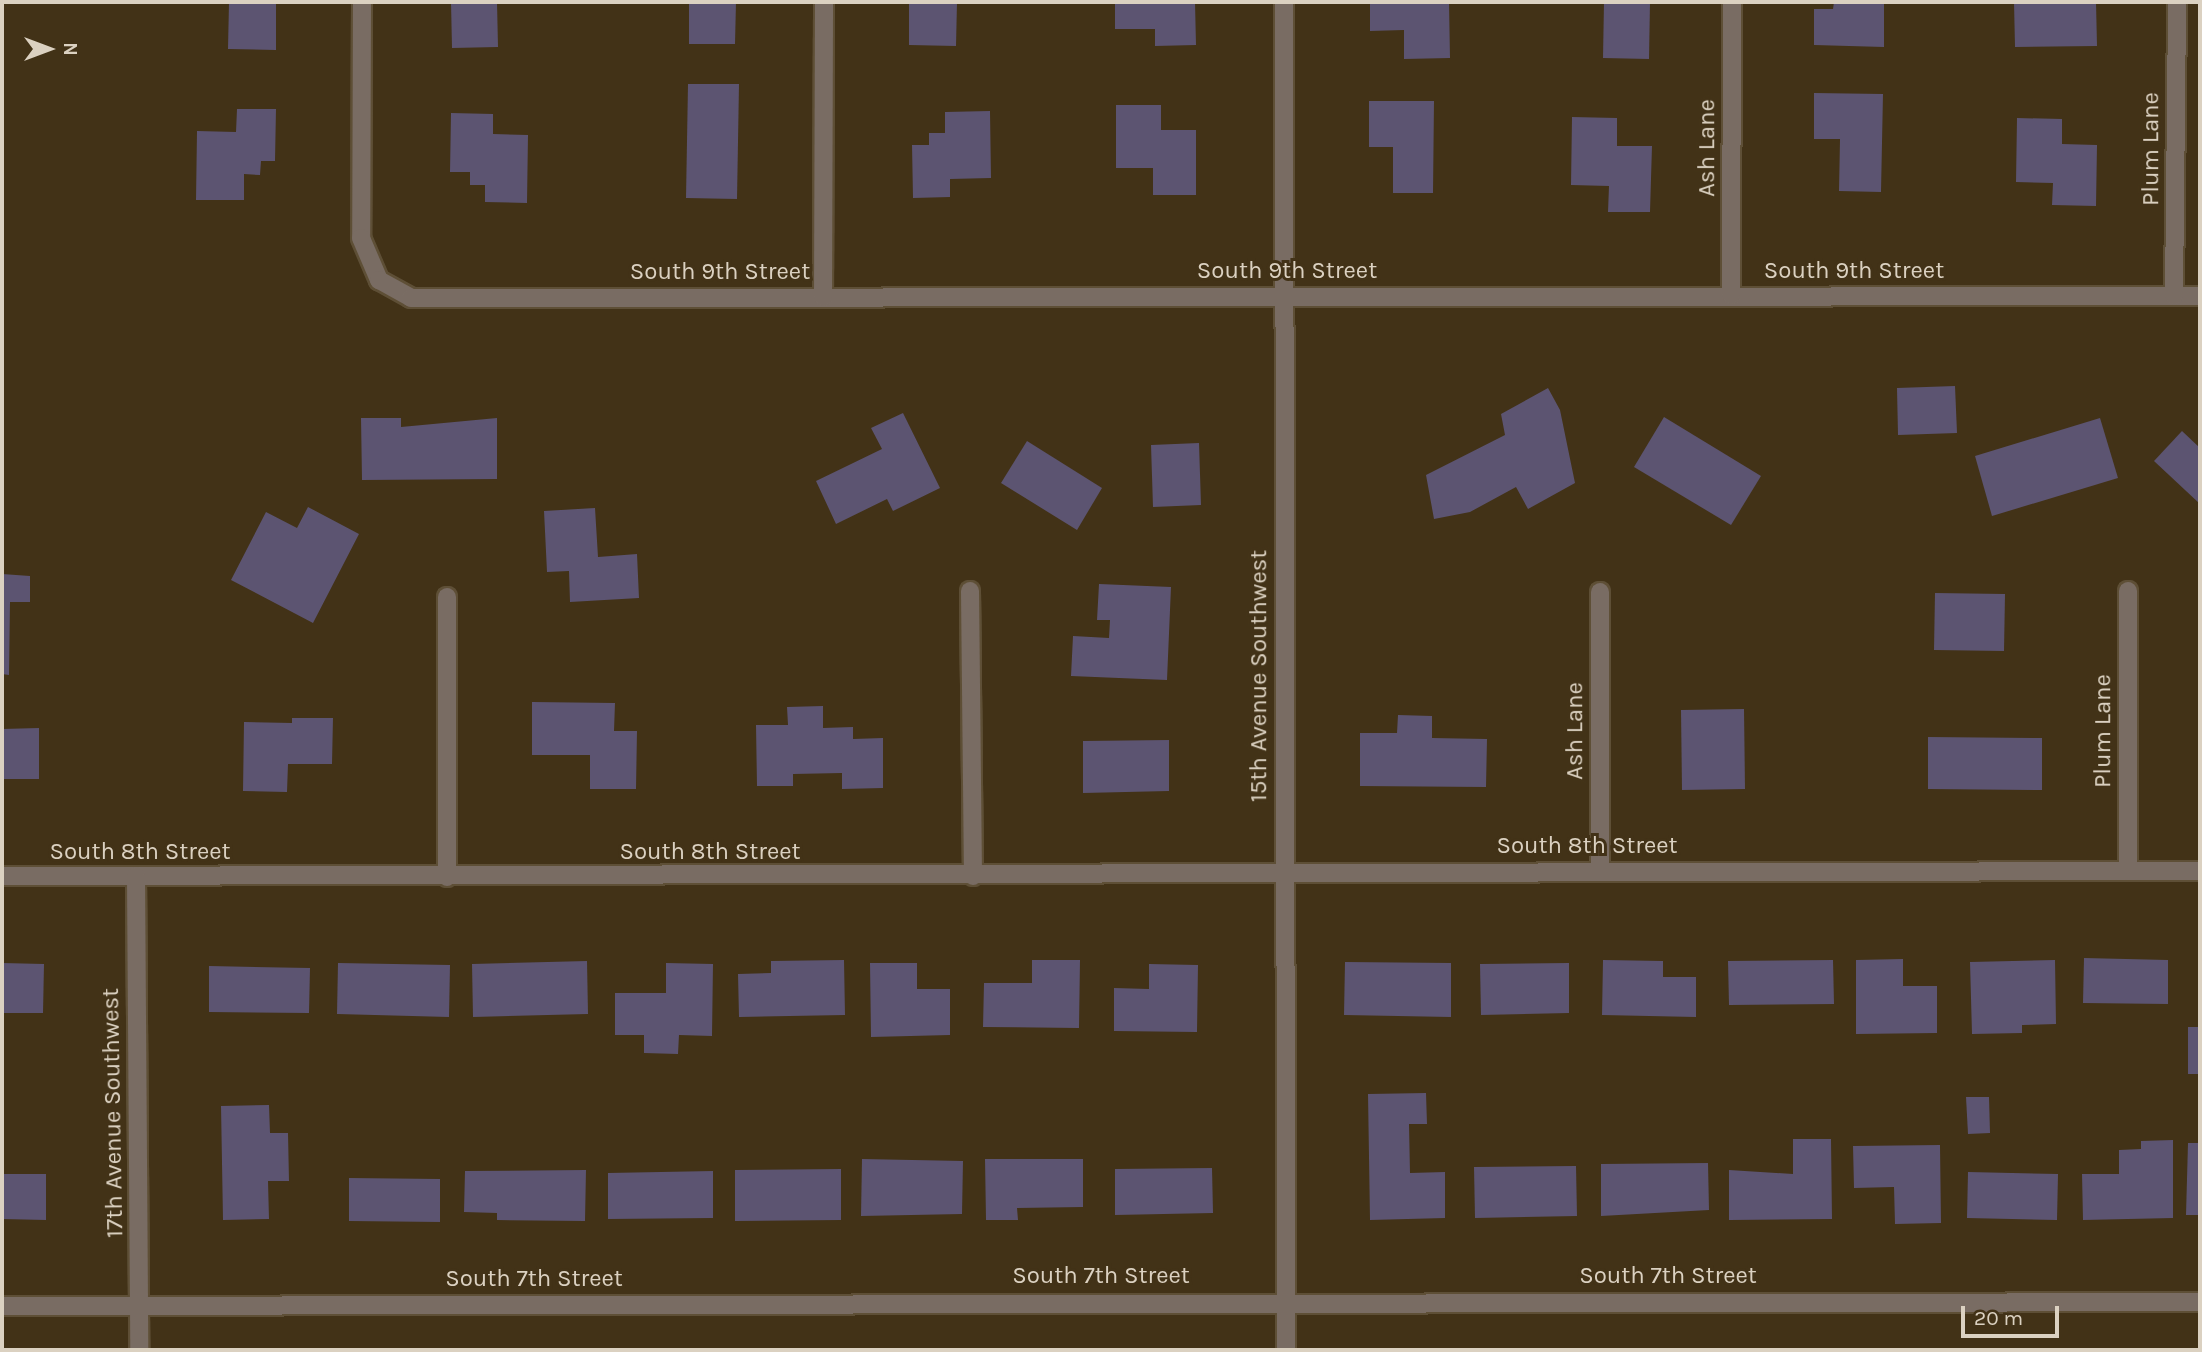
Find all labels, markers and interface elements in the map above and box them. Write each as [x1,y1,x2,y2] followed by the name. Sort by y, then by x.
[14,14,84,84] north arrow
[59,42,81,56] text: N
[2137,92,2165,206] street label: Plum Lane
[1693,99,1721,197] street label: Ash Lane
[1197,257,1377,285] street label: South 9th Street
[1764,257,1944,285] street label: South 9th Street
[630,258,810,286] street label: South 9th Street
[1245,550,1273,802] street label: 15th Avenue Southwest
[2089,674,2117,788] street label: Plum Lane
[1561,682,1589,780] street label: Ash Lane
[1496,832,1678,860] street label: South 8th Street
[49,838,231,866] street label: South 8th Street
[619,838,801,866] street label: South 8th Street
[96,988,130,1238] street label: 17th Avenue Southwest
[1012,1262,1190,1290] street label: South 7th Street
[1579,1262,1757,1290] street label: South 7th Street
[445,1265,623,1293] street label: South 7th Street
[1964,1292,2062,1336] scale bar
[1974,1306,2023,1330] text: 20 m

